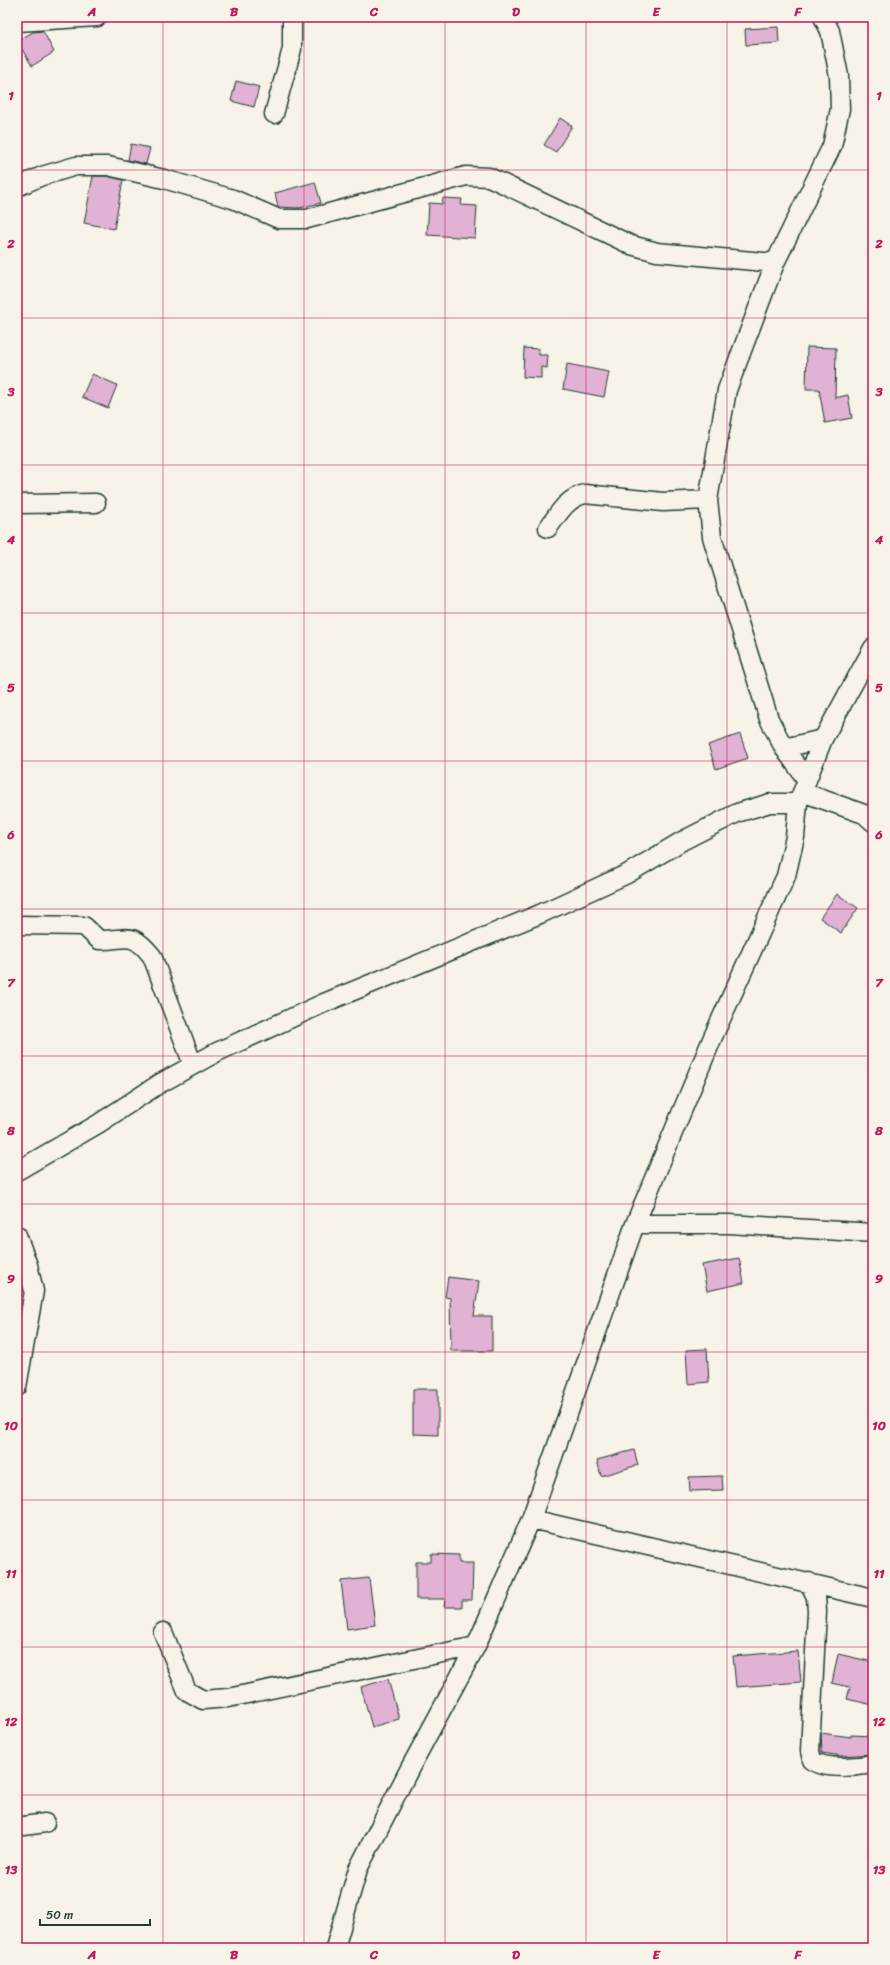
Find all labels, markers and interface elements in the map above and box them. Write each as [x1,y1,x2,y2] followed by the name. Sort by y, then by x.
[87,0,96,23] text: A
[230,0,239,23] text: B
[369,0,379,23] text: C
[512,0,520,23] text: D
[652,0,661,23] text: E
[793,0,802,23] text: F
[8,84,14,107] text: 1
[876,84,882,107] text: 1
[6,232,15,255] text: 2
[874,232,883,255] text: 2
[6,380,15,403] text: 3
[874,380,883,403] text: 3
[6,528,16,551] text: 4
[874,528,884,551] text: 4
[7,676,15,699] text: 5
[875,676,883,699] text: 5
[6,823,15,846] text: 6
[874,823,883,846] text: 6
[7,971,16,994] text: 7
[875,971,884,994] text: 7
[6,1119,15,1142] text: 8
[874,1119,883,1142] text: 8
[7,1267,15,1290] text: 9
[875,1267,883,1290] text: 9
[4,1414,18,1437] text: 10
[872,1414,886,1437] text: 10
[5,1562,17,1585] text: 11
[873,1562,885,1585] text: 11
[4,1710,18,1733] text: 12
[872,1710,886,1733] text: 12
[5,1858,18,1881] text: 13
[873,1858,886,1881] text: 13
[40,1901,150,1927] scale bar
[46,1904,73,1926] text: 50 m
[87,1943,96,1965] text: A
[230,1943,239,1965] text: B
[369,1943,379,1965] text: C
[512,1943,520,1965] text: D
[652,1943,661,1965] text: E
[793,1943,802,1965] text: F

